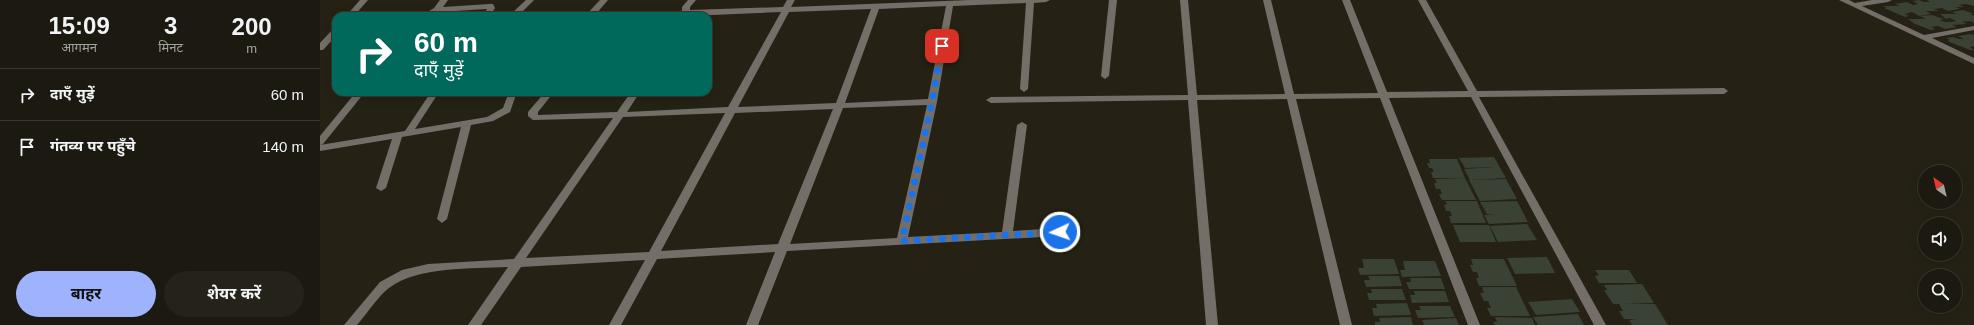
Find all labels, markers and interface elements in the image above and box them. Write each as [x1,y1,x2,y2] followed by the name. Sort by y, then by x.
[48,12,110,39] text: 15:09
[164,12,177,39] text: 3
[232,13,272,40] text: 200
[414,27,478,58] text: 60 m
[348,28,400,80] icon: right
[925,29,959,63] pin
[931,35,953,57] icon: arrive
[61,40,97,55] text: आगमन
[158,40,183,55] text: मिनट
[246,41,257,56] text: m
[414,60,464,80] text: दाएँ मुड़ें
[16,84,38,106] icon: right
[50,85,94,102] text: दाएँ मुड़ें
[271,86,304,103] text: 60 m
[16,136,38,158] icon: arrive
[50,137,135,154] text: गंतव्य पर पहुँचे
[262,138,304,155] text: 140 m
[1918,165,1962,209] north arrow
[1918,165,1962,313] map controls
[1039,211,1081,253] position arrow
[1918,217,1962,261] button: sound
[1918,269,1962,313] button: search
[16,271,156,317] button: बाहर
[164,271,304,317] button: शेयर करें

